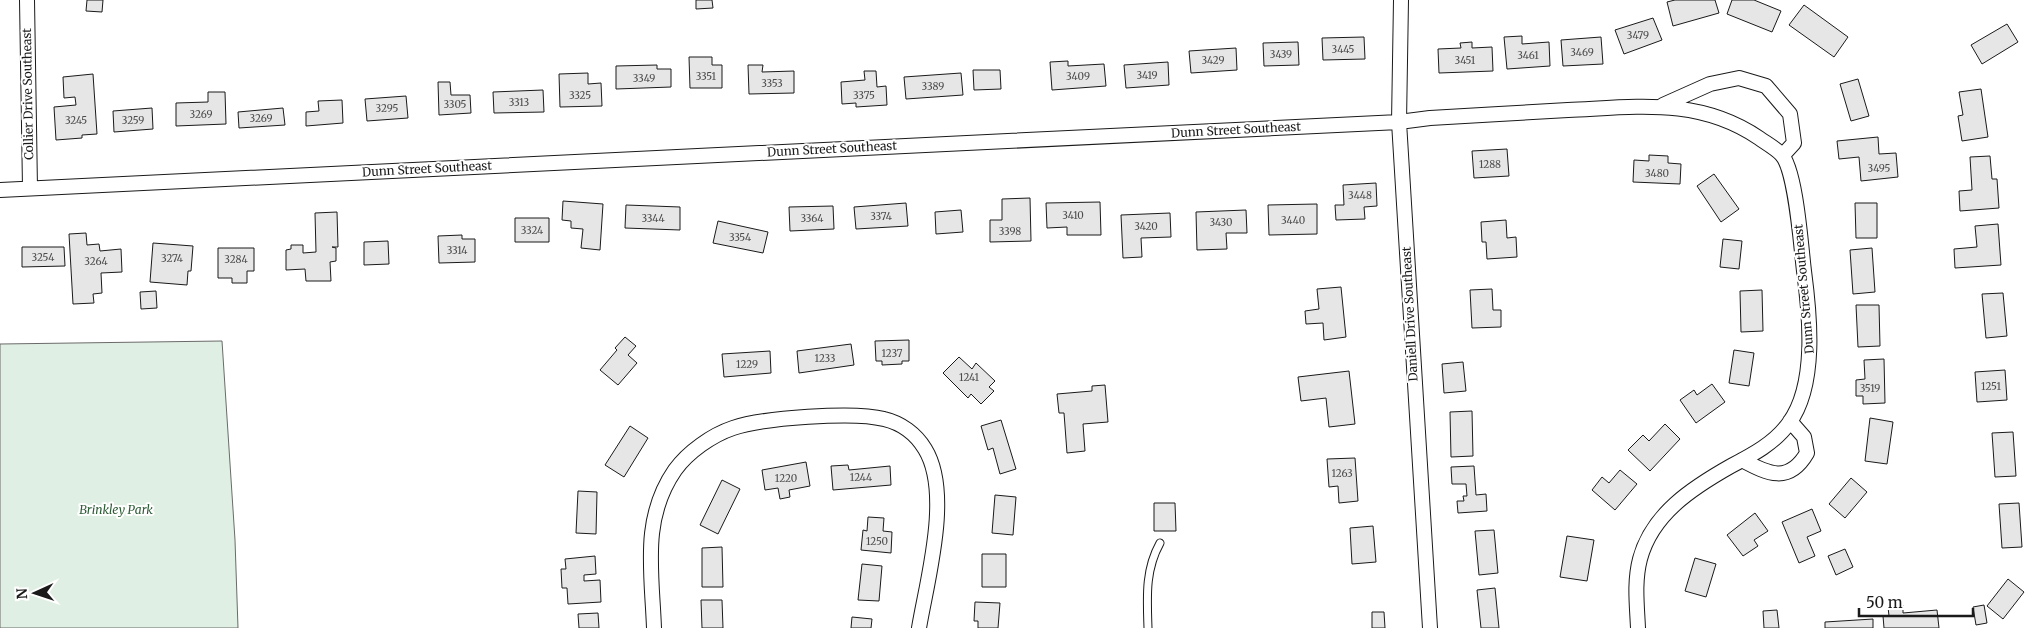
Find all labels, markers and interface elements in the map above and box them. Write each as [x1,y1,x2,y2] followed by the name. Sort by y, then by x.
[19,28,36,160] street label: Collier Drive Southeast
[1627,29,1649,42] house number: 3479
[1332,43,1355,56] house number: 3445
[1570,46,1594,59] house number: 3469
[1270,48,1292,61] house number: 3439
[1517,49,1539,62] house number: 3461
[1202,54,1225,67] house number: 3429
[1455,54,1476,67] house number: 3451
[1136,69,1158,82] house number: 3419
[696,70,717,83] house number: 3351
[1066,70,1090,83] house number: 3409
[633,72,655,85] house number: 3349
[761,77,783,90] house number: 3353
[922,80,944,93] house number: 3389
[569,89,591,102] house number: 3325
[853,89,875,102] house number: 3375
[509,96,530,109] house number: 3313
[444,98,467,111] house number: 3305
[376,102,399,115] house number: 3295
[190,108,212,121] house number: 3269
[250,112,272,125] house number: 3269
[65,114,87,127] house number: 3245
[122,114,144,127] house number: 3259
[1171,119,1302,140] street label: Dunn Street Southeast
[767,138,898,159] street label: Dunn Street Southeast
[362,158,493,179] street label: Dunn Street Southeast
[1479,158,1501,171] house number: 1288
[1868,162,1891,175] house number: 3495
[1645,167,1669,180] house number: 3480
[1348,189,1372,202] house number: 3448
[1062,209,1084,222] house number: 3410
[870,210,892,223] house number: 3374
[641,212,665,225] house number: 3344
[800,212,824,225] house number: 3364
[1281,214,1305,227] house number: 3440
[1210,216,1232,229] house number: 3430
[1134,220,1158,233] house number: 3420
[1790,223,1817,354] street label: Dunn Street Southeast
[521,224,543,237] house number: 3324
[999,225,1021,238] house number: 3398
[729,231,751,244] house number: 3354
[447,244,467,257] house number: 3314
[1398,246,1421,382] street label: Daniell Drive Southeast
[32,251,54,264] house number: 3254
[161,252,183,265] house number: 3274
[224,253,248,266] house number: 3284
[84,255,108,268] house number: 3264
[881,347,903,360] house number: 1237
[815,352,836,365] house number: 1233
[736,358,758,371] house number: 1229
[959,371,979,384] house number: 1241
[1981,380,2001,393] house number: 1251
[1860,382,1880,395] house number: 3519
[1331,467,1353,480] house number: 1263
[850,471,872,484] house number: 1244
[775,472,797,485] house number: 1220
[79,502,153,517] park label: Brinkley Park
[866,535,888,548] house number: 1250
[10,568,60,618] north arrow
[1859,586,1973,618] scale bar
[13,588,31,600] text: N
[1866,593,1903,612] text: 50 m

